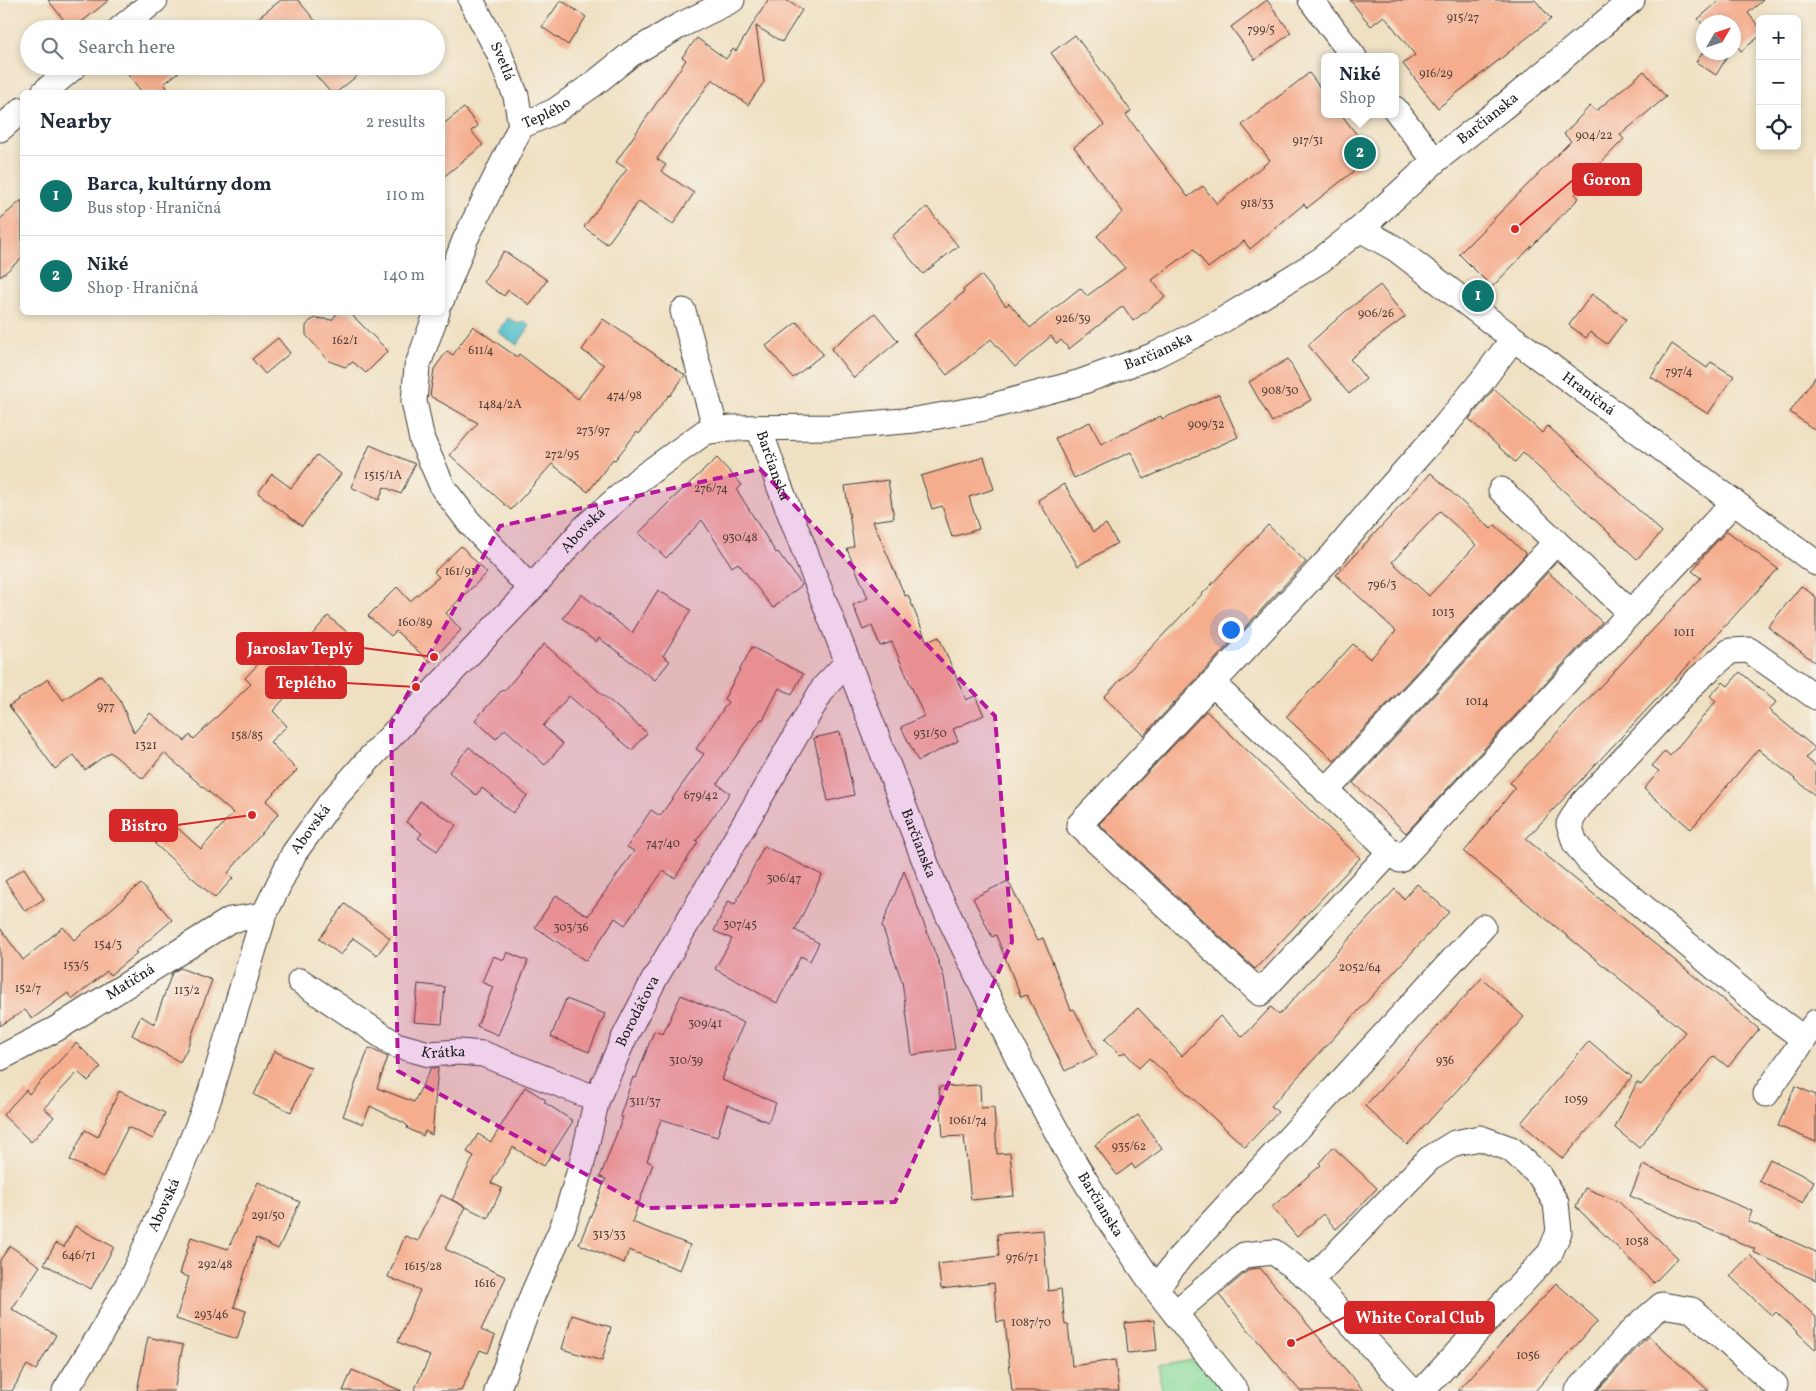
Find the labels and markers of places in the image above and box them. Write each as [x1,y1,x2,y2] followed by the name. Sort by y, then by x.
[1344,134,1376,172] pin: 2
[1573,164,1641,195] callout: Goron
[1462,277,1494,315] pin: 1
[237,633,363,664] callout: Jaroslav Teplý
[266,667,346,698] callout: Teplého
[110,810,177,841] callout: Bistro
[1345,1302,1494,1333] callout: White Coral Club

